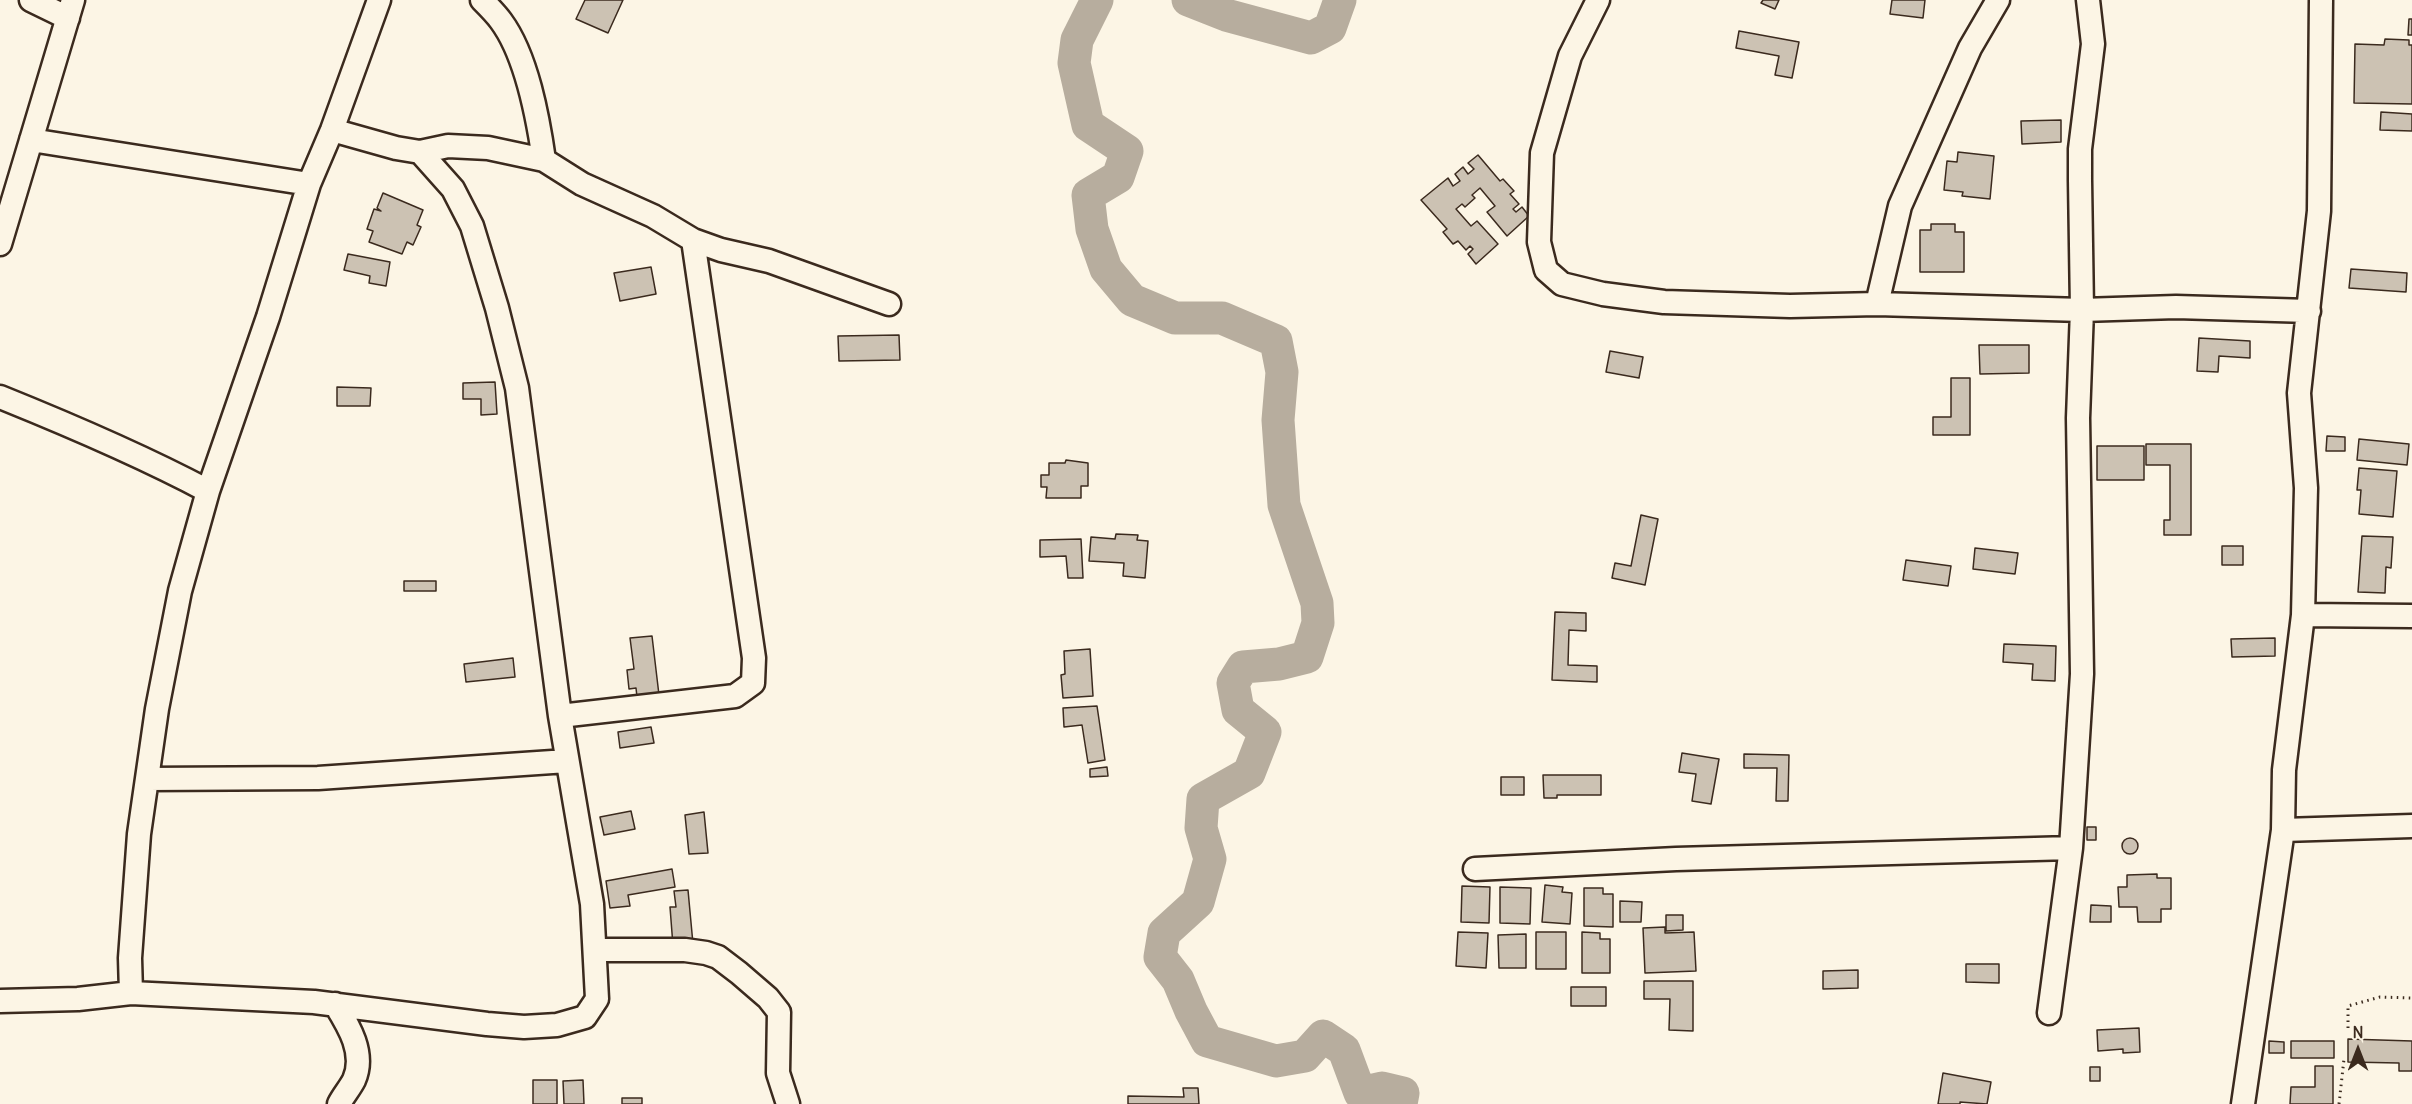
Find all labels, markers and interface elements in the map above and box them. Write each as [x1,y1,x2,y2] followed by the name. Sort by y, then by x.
[2328,1020,2388,1080] north arrow
[2352,1022,2364,1042] text: N

